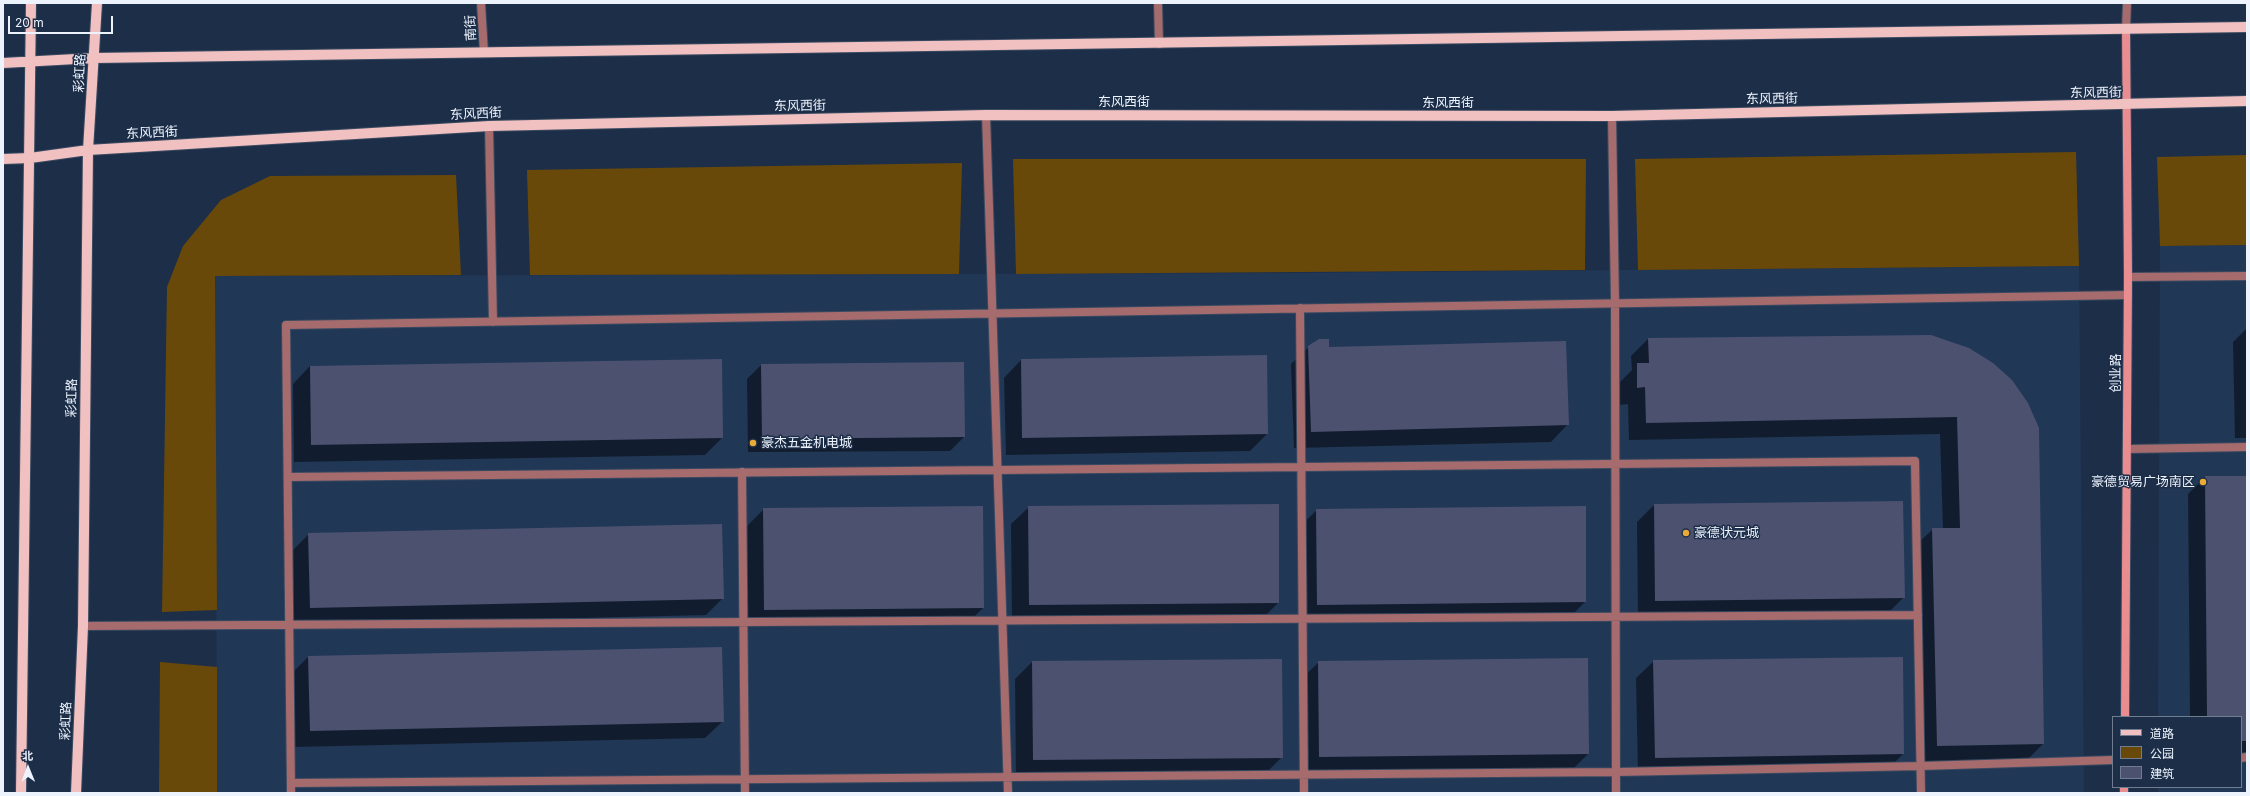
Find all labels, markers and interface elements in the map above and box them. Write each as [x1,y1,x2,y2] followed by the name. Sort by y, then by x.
[10,8,115,34] scale bar
[15,15,44,30] text: 20 m
[463,15,479,41] street label: 南街
[71,53,89,93] street label: 彩虹路
[2070,85,2122,101] street label: 东风西街
[1746,91,1798,107] street label: 东风西街
[1098,94,1150,110] street label: 东风西街
[1422,95,1474,111] street label: 东风西街
[774,98,826,114] street label: 东风西街
[450,105,502,123] street label: 东风西街
[126,124,178,142] street label: 东风西街
[2108,354,2124,392] street label: 创业路
[64,378,80,418] street label: 彩虹路
[761,435,852,451] place label: 豪杰五金机电城
[748,438,758,448] marker: 豪杰五金机电城
[2091,474,2195,490] place label: 豪德贸易广场南区
[2198,477,2208,487] marker: 豪德贸易广场南区
[1694,525,1759,541] place label: 豪德状元城
[1681,528,1691,538] marker: 豪德状元城
[58,701,74,741] street label: 彩虹路
[2112,716,2242,788] legend
[2150,726,2174,741] text: 道路
[2150,746,2174,761] text: 公园
[8,748,48,788] north arrow
[22,749,33,763] text: 北
[2150,766,2174,781] text: 建筑

